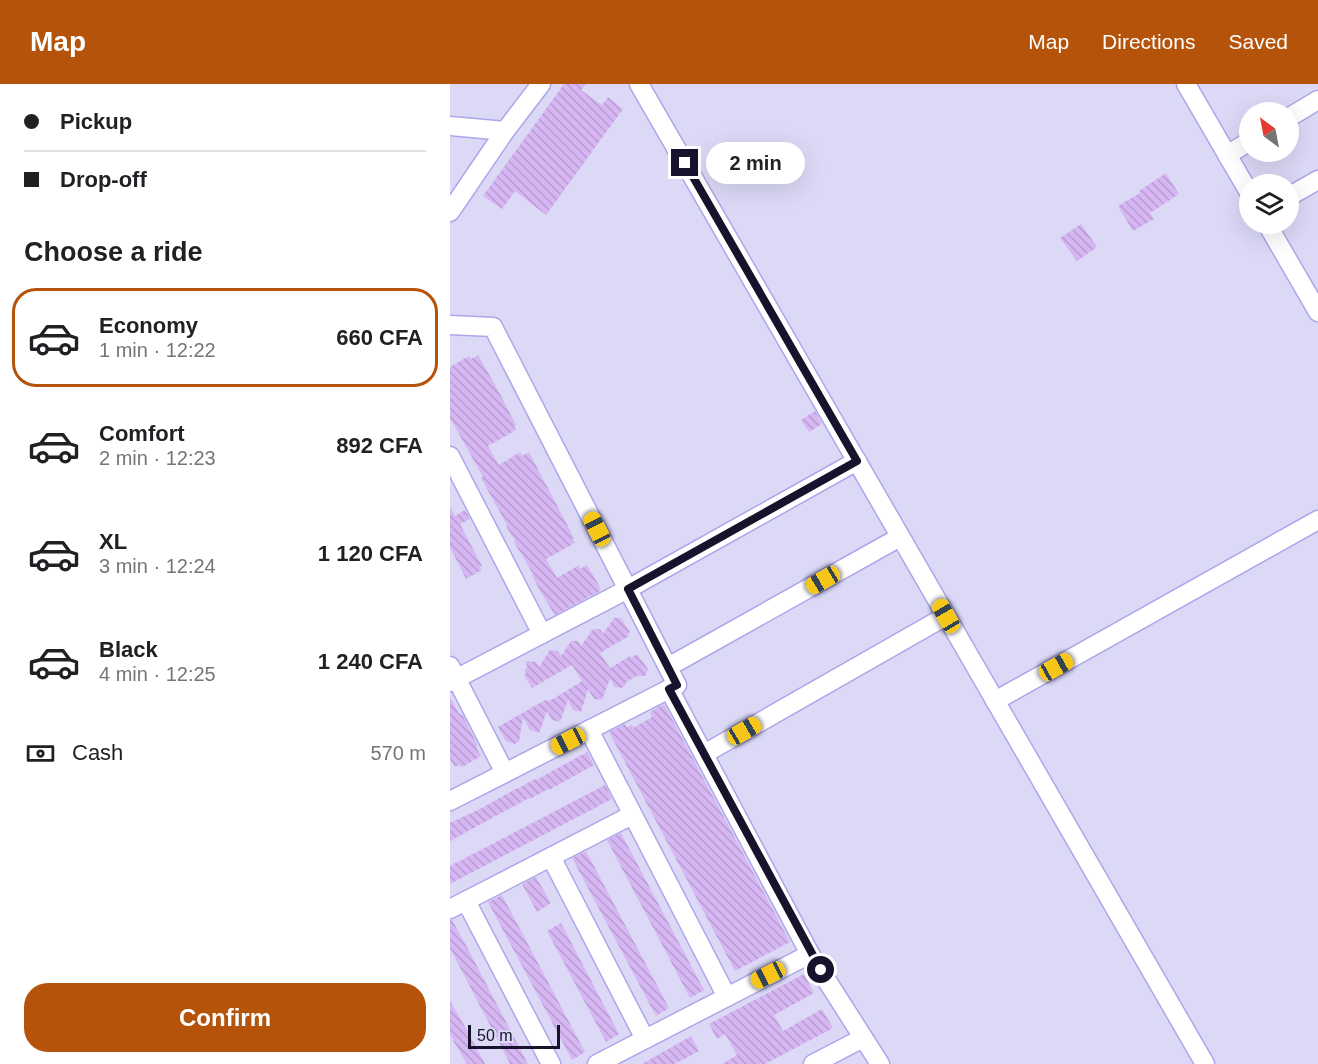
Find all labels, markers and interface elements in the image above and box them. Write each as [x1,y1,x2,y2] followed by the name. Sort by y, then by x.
[30,26,86,57] text: Map
[1028,30,1069,53] text: Map
[1102,30,1195,53] text: Directions
[1228,30,1288,53] text: Saved
[1239,102,1299,162] north arrow
[1239,102,1299,234] map controls
[60,109,132,134] text: Pickup
[706,142,805,184] callout: 2 min
[671,149,698,176] route end
[729,152,782,174] text: 2 min
[60,167,147,192] text: Drop-off
[1239,174,1299,234] button: layers
[24,237,203,267] text: Choose a ride
[27,311,81,365] icon: car
[99,313,198,338] text: Economy
[336,325,423,350] text: 660 CFA
[99,339,216,361] text: 1 min · 12:22
[27,419,81,473] icon: car
[99,421,185,446] text: Comfort
[336,433,423,458] text: 892 CFA
[99,447,216,469] text: 2 min · 12:23
[581,509,613,549] car
[27,527,81,581] icon: car
[99,529,127,554] text: XL
[318,541,423,566] text: 1 120 CFA
[99,555,216,577] text: 3 min · 12:24
[803,563,843,597] car
[929,596,963,636] car
[27,635,81,689] icon: car
[99,637,158,662] text: Black
[318,649,423,674] text: 1 240 CFA
[1036,650,1076,684] car
[99,663,216,685] text: 4 min · 12:25
[724,714,764,748] car
[548,725,588,757] car
[24,737,57,770] icon: cash
[72,740,123,765] text: Cash
[370,742,426,764] text: 570 m
[807,956,834,983] route start
[748,959,788,991] car
[24,983,426,1052] button: Confirm
[468,1022,560,1050] scale bar
[477,1027,513,1044] text: 50 m

